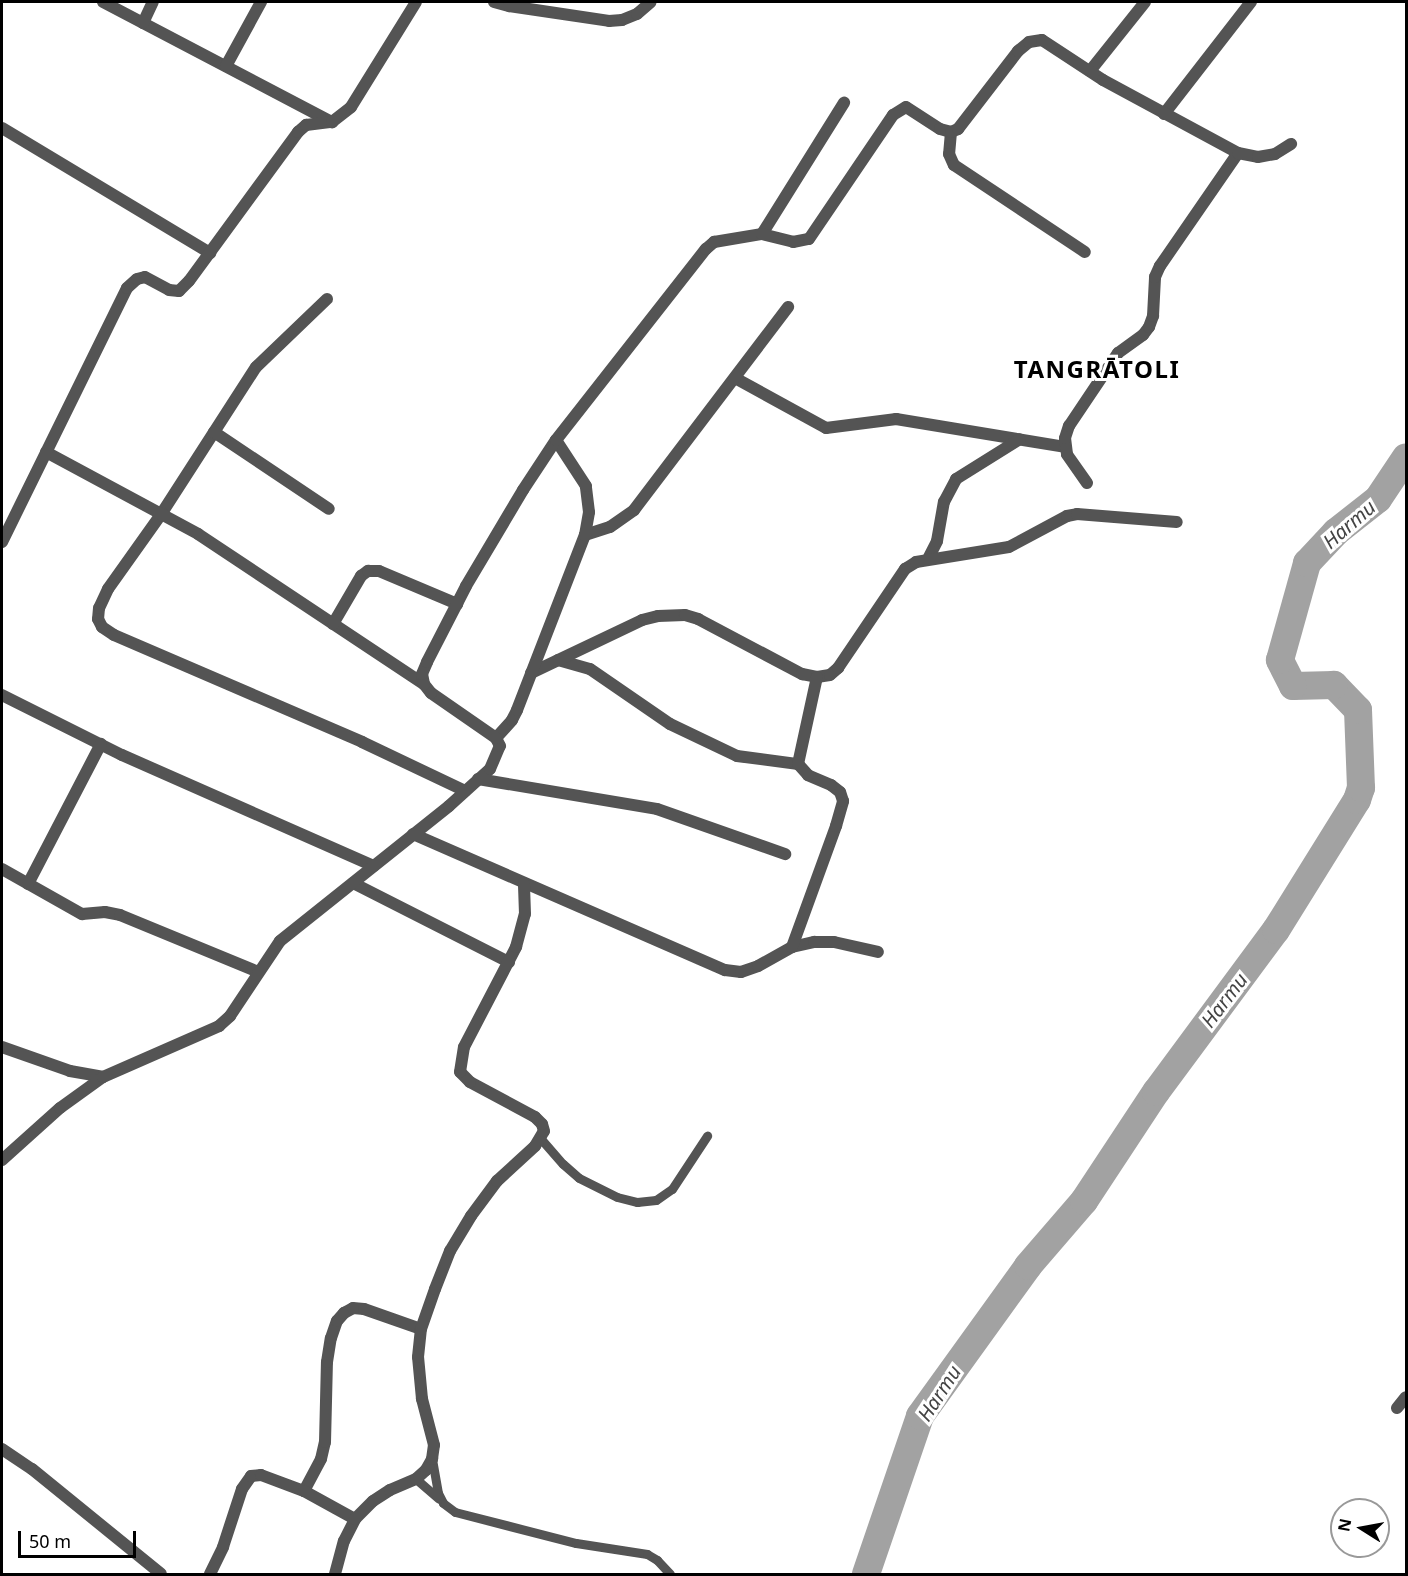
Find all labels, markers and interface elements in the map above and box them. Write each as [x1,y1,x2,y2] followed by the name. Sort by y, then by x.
[1014,355,1180,383] district label: TANGRĀTOLI
[1318,495,1380,553] water label: Harmu
[1196,968,1252,1032] water label: Harmu
[912,1360,966,1426] water label: Harmu
[1330,1498,1390,1558] north arrow
[1332,1516,1356,1533] text: N
[21,1519,140,1557] scale bar
[29,1529,71,1553] text: 50 m

